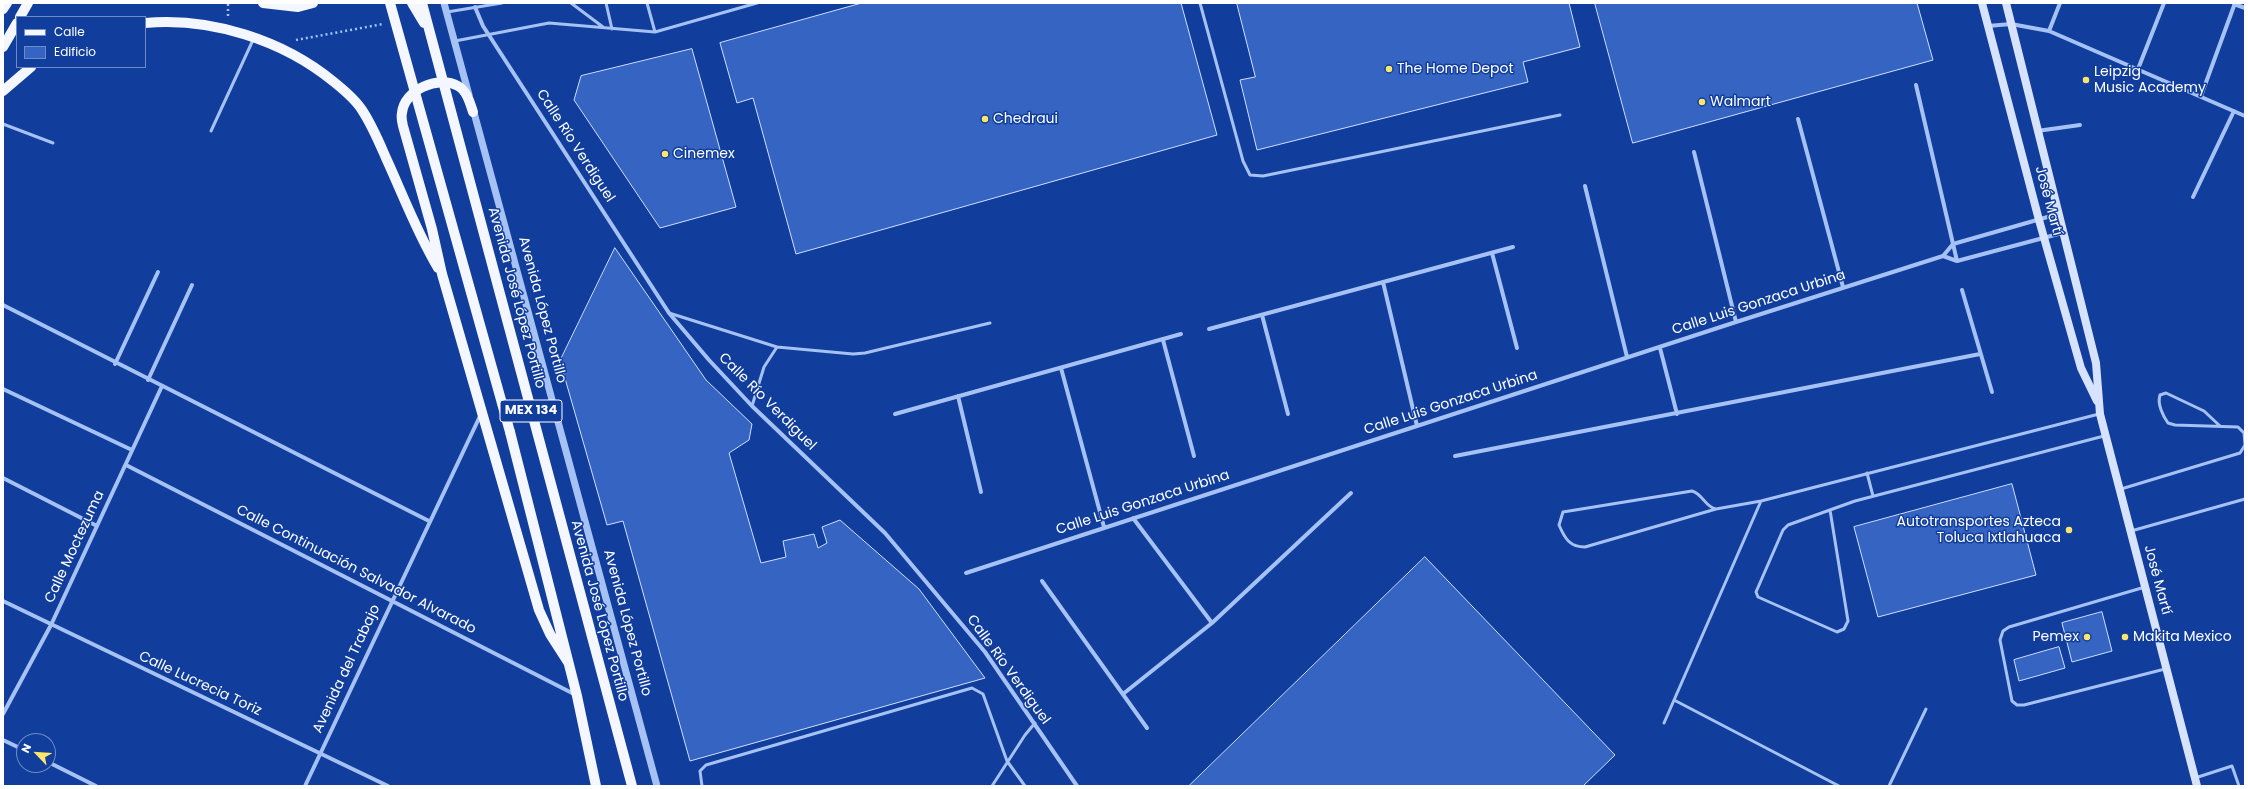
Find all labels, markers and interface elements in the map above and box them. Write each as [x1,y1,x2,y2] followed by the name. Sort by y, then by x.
[16,16,146,68] legend
[54,23,85,40] text: Calle
[54,43,96,60] text: Edificio
[1397,61,1514,77] place label: The Home Depot
[1384,64,1394,74] marker: The Home Depot
[2094,64,2206,96] place label: Leipzig Music Academy
[2081,75,2091,85] marker: Leipzig Music Academy
[532,86,618,206] street label: Calle Río Verdiguel
[1710,94,1771,110] place label: Walmart
[1697,97,1707,107] marker: Walmart
[993,111,1058,127] place label: Chedraui
[980,114,990,124] marker: Chedraui
[673,146,735,162] place label: Cinemex
[660,149,670,159] marker: Cinemex
[2031,164,2065,238] street label: José Martí
[484,205,548,391] street label: Avenida José López Portillo
[514,235,570,385] street label: Avenida López Portillo
[1670,267,1848,339] street label: Calle Luis Gonzaca Urbina
[715,350,819,454] street label: Calle Río Verdiguel
[1362,367,1540,439] street label: Calle Luis Gonzaca Urbina
[500,400,562,422] road number: MEX 134
[1054,467,1232,539] street label: Calle Luis Gonzaca Urbina
[42,488,108,606] street label: Calle Moctezuma
[233,502,479,638] street label: Calle Continuación Salvador Alvarado
[1896,514,2061,546] place label: Autotransportes Azteca Toluca Ixtlahuaca
[567,518,631,704] street label: Avenida José López Portillo
[2064,525,2074,535] marker: Autotransportes Azteca Toluca Ixtlahuaca
[2140,543,2174,617] street label: José Martí
[599,548,655,698] street label: Avenida López Portillo
[310,602,384,736] street label: Avenida del Trabajo
[963,612,1053,728] street label: Calle Río Verdiguel
[2032,629,2079,645] place label: Pemex
[2133,629,2232,645] place label: Makita Mexico
[2082,632,2092,642] marker: Pemex
[2120,632,2130,642] marker: Makita Mexico
[136,648,264,720] street label: Calle Lucrecia Toriz
[16,733,56,773] north arrow
[17,741,35,755] text: N

